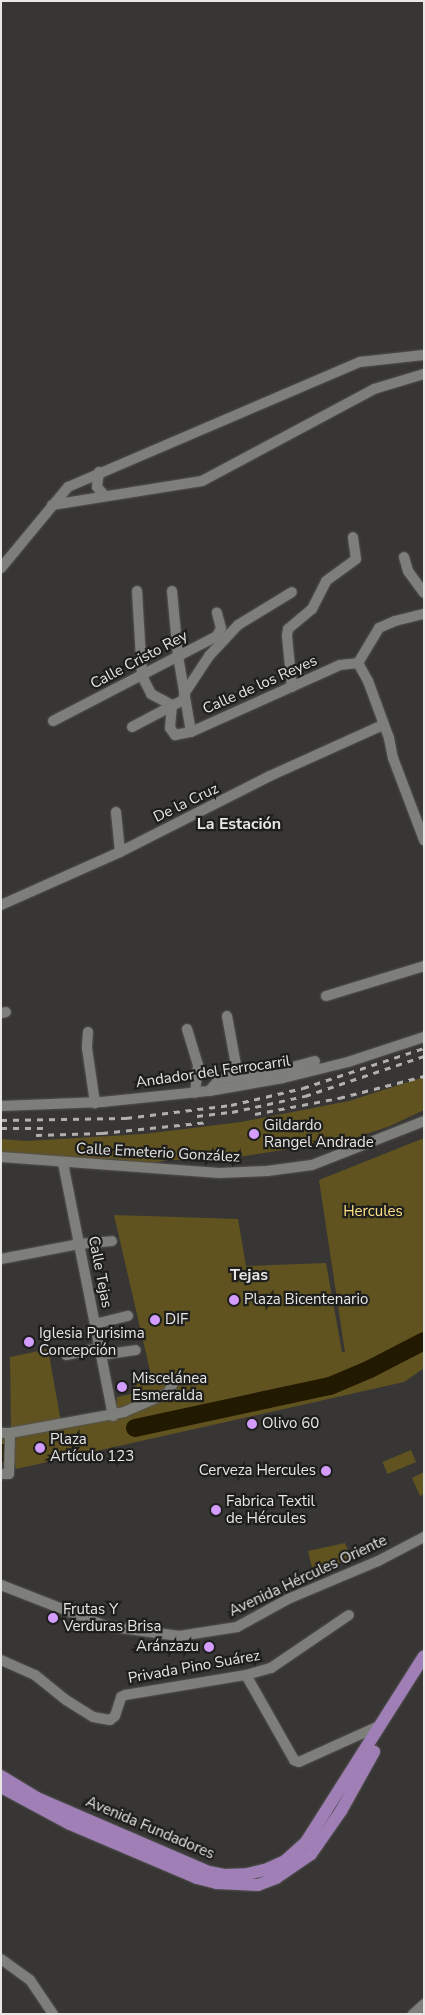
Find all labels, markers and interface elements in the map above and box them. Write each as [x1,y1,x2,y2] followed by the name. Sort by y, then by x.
[87,627,191,693] street label: Calle Cristo Rey
[200,652,320,718] street label: Calle de los Reyes
[151,780,221,826] street label: De la Cruz
[197,814,281,834] district label: La Estación
[135,1052,291,1092] street label: Andador del Ferrocarril
[264,1116,374,1151] place label: Gildardo Rangel Andrade
[248,1128,260,1140] marker: Gildardo Rangel Andrade
[76,1140,240,1166] street label: Calle Emeterio González
[343,1203,403,1221] park label: Hercules
[84,1234,116,1310] street label: Calle Tejas
[230,1265,268,1285] district label: Tejas
[244,1291,368,1309] place label: Plaza Bicentenario
[228,1294,240,1306] marker: Plaza Bicentenario
[165,1311,188,1329] place label: DIF
[149,1314,161,1326] marker: DIF
[39,1324,145,1359] place label: Iglesia Purisima Concepción
[23,1336,35,1348] marker: Iglesia Purisima Concepción
[132,1369,207,1404] place label: Miscelánea Esmeralda
[116,1381,128,1393] marker: Miscelánea Esmeralda
[262,1415,319,1433] place label: Olivo 60
[246,1418,258,1430] marker: Olivo 60
[50,1430,134,1465] place label: Plaza Artículo 123
[34,1442,46,1454] marker: Plaza Artículo 123
[199,1462,316,1480] place label: Cerveza Hercules
[320,1465,332,1477] marker: Cerveza Hercules
[226,1492,315,1527] place label: Fabrica Textil de Hércules
[210,1504,222,1516] marker: Fabrica Textil de Hércules
[226,1531,390,1621] street label: Avenida Hércules Oriente
[63,1600,161,1635] place label: Frutas Y Verduras Brisa
[47,1612,59,1624] marker: Frutas Y Verduras Brisa
[136,1638,199,1656] place label: Aránzazu
[203,1641,215,1653] marker: Aránzazu
[127,1647,261,1687] street label: Privada Pino Suárez
[83,1793,217,1863] street label: Avenida Fundadores

